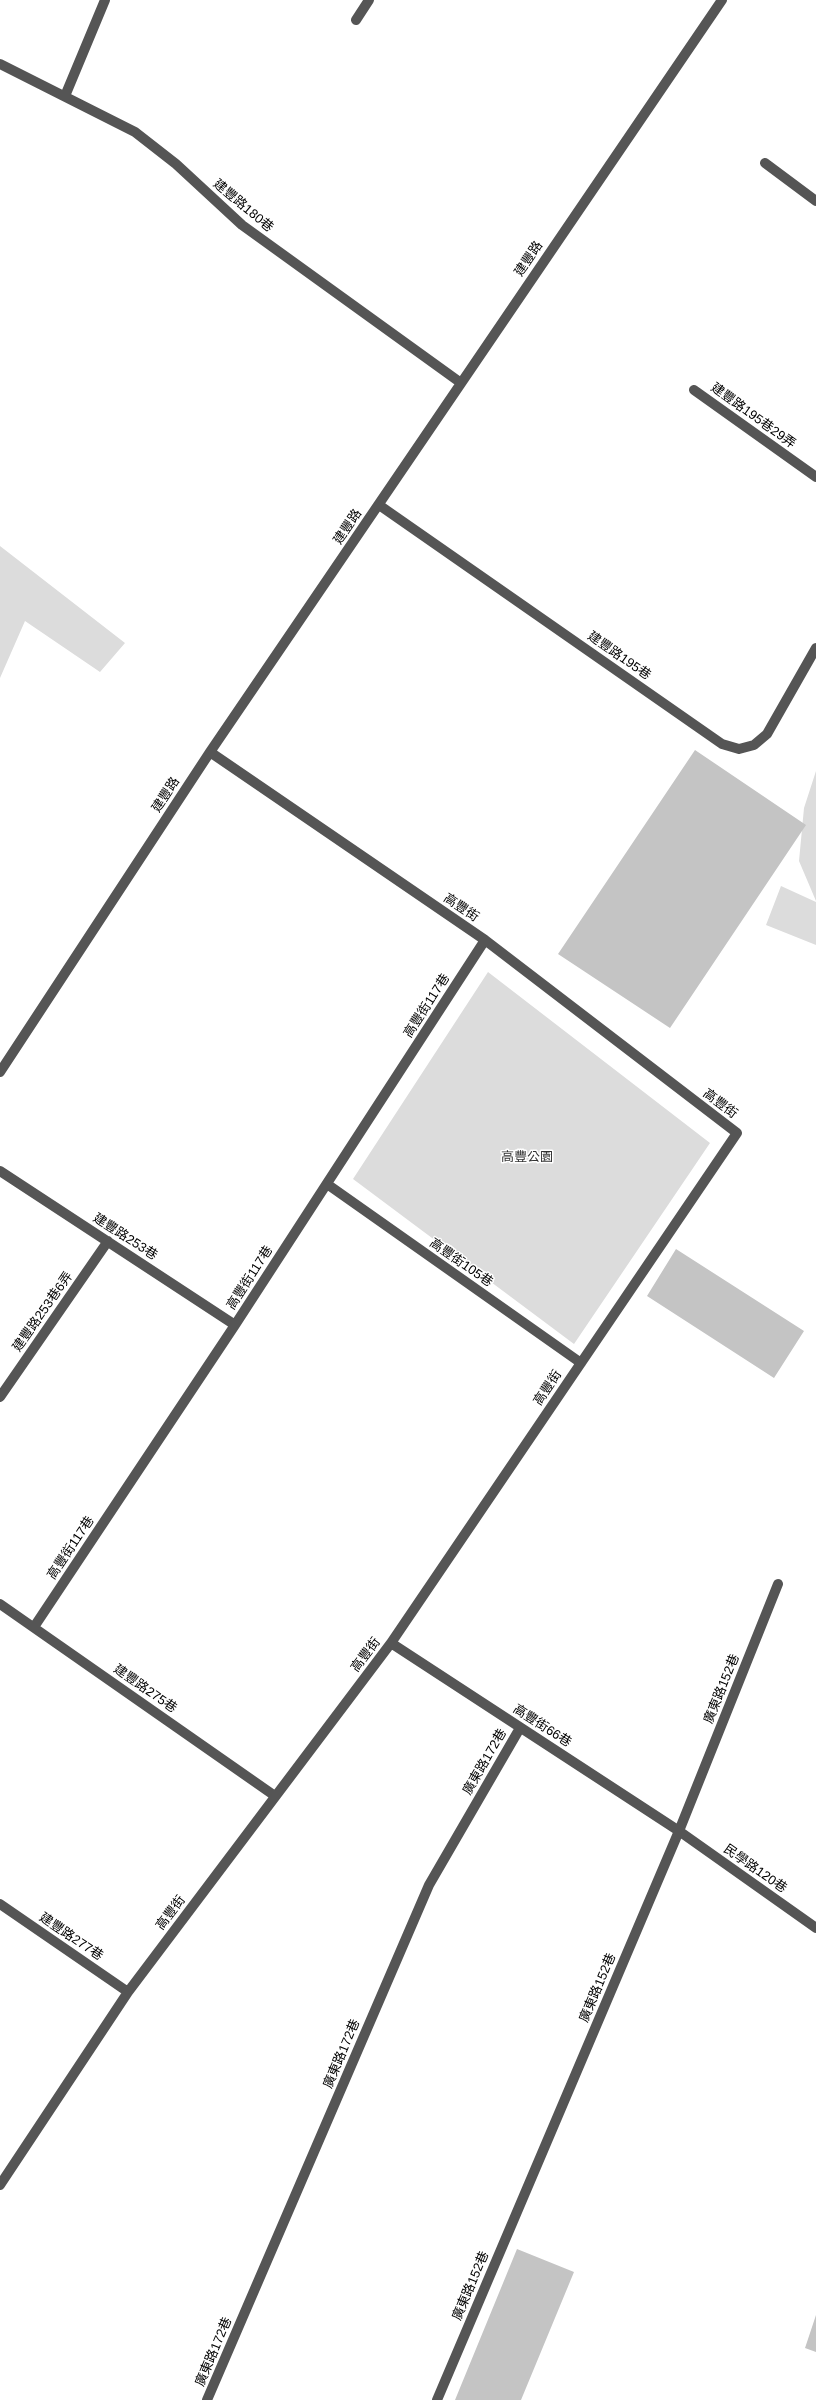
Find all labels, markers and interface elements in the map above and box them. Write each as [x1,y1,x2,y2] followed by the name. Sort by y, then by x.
[210,176,276,236] street label: 建豐路180巷
[512,238,546,280] street label: 建豐路
[707,380,799,452] street label: 建豐路195巷29弄
[331,506,365,548] street label: 建豐路
[584,628,654,684] street label: 建豐路195巷
[149,774,183,816] street label: 建豐路
[440,891,482,925] street label: 高豐街
[401,971,453,1041] street label: 高豐街117巷
[700,1086,740,1122] street label: 高豐街
[501,1149,553,1165] park label: 高豐公園
[90,1210,160,1264] street label: 建豐路253巷
[426,1235,496,1291] street label: 高豐街105巷
[224,1243,276,1313] street label: 高豐街117巷
[10,1269,76,1355] street label: 建豐路253巷6弄
[531,1367,565,1409] street label: 高豐街
[44,1513,98,1583] street label: 高豐街117巷
[348,1635,384,1675] street label: 高豐街
[701,1652,743,1726] street label: 廣東路152巷
[110,1661,180,1717] street label: 建豐路275巷
[510,1701,574,1751] street label: 高豐街66巷
[460,1726,510,1798] street label: 廣東路172巷
[720,1841,790,1897] street label: 民學路120巷
[153,1893,189,1933] street label: 高豐街
[36,1910,106,1964] street label: 建豐路277巷
[576,1951,620,2025] street label: 廣東路152巷
[320,2017,364,2091] street label: 廣東路172巷
[449,2249,493,2323] street label: 廣東路152巷
[192,2315,236,2389] street label: 廣東路172巷

